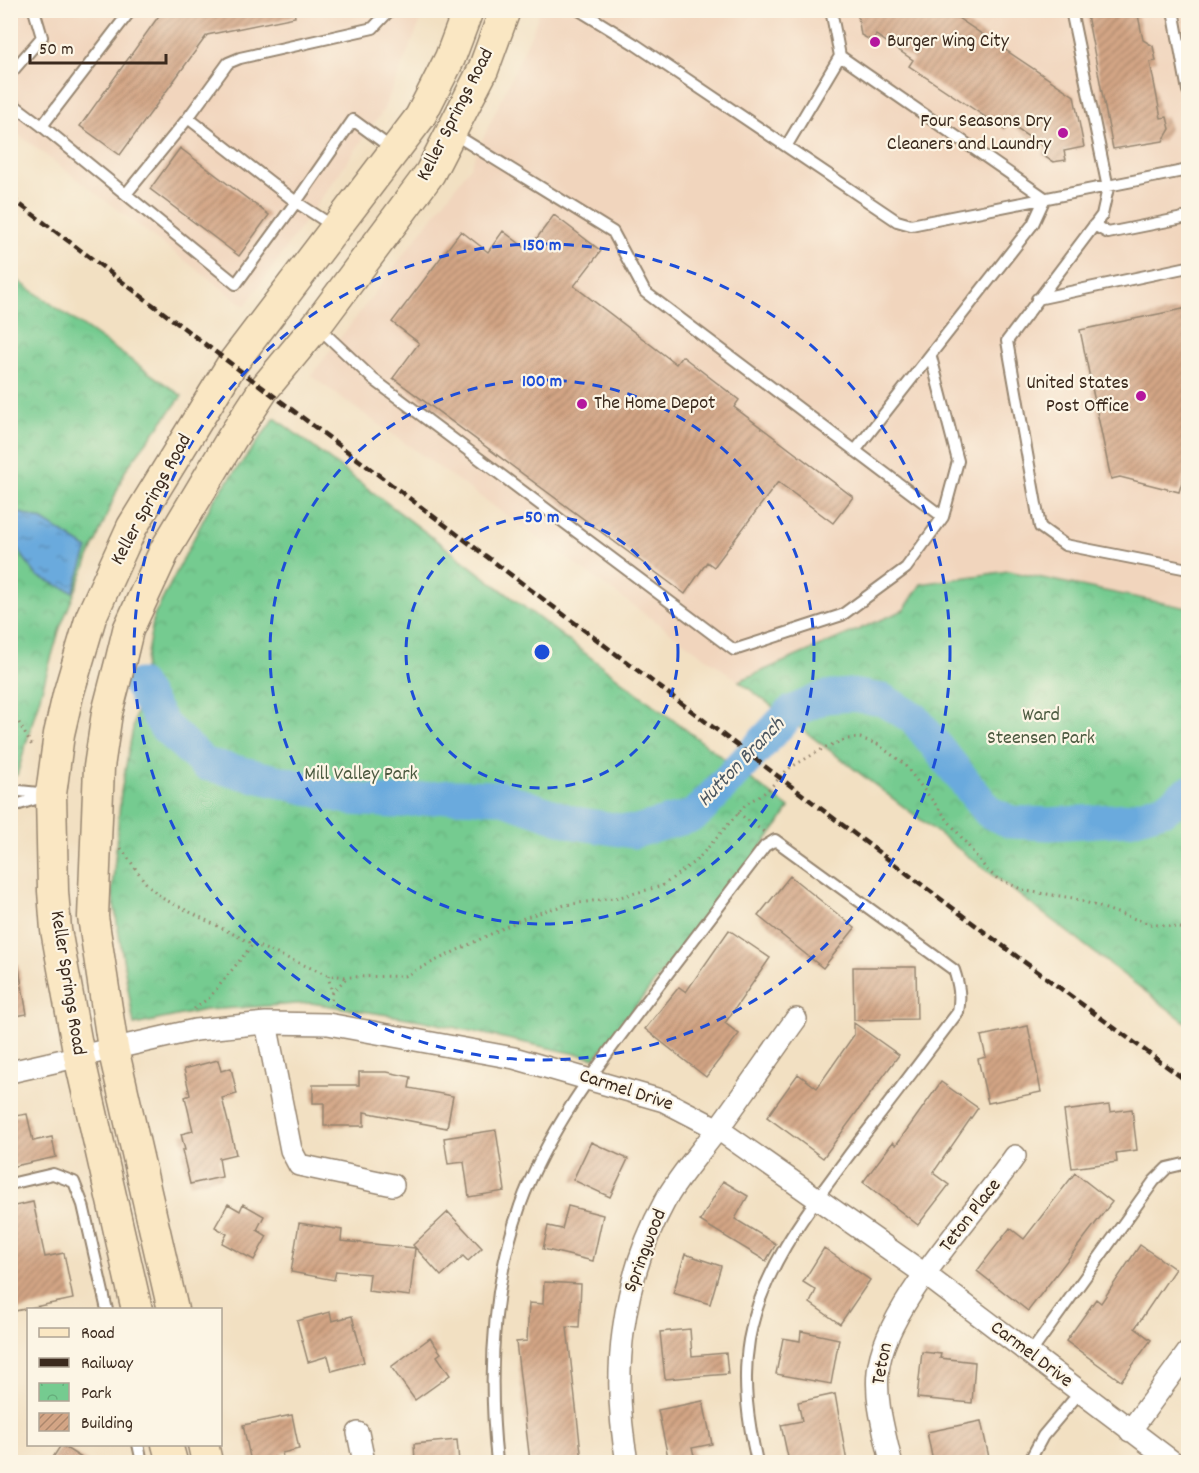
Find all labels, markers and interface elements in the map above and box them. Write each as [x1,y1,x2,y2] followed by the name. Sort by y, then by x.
[30,27,166,65] scale bar
[887,28,1010,56] place label: Burger Wing City
[868,35,882,49] marker: Burger Wing City
[39,38,74,63] text: 50 m
[410,44,502,186] street label: Keller Springs Road
[887,108,1052,159] place label: Four Seasons Dry Cleaners and Laundry
[1056,126,1070,140] marker: Four Seasons Dry Cleaners and Laundry
[523,234,561,259] text: 150 m
[522,370,562,395] text: 100 m
[1026,370,1129,421] place label: United States Post Office
[1134,389,1148,403] marker: United States Post Office
[594,390,715,418] place label: The Home Depot
[575,397,589,411] marker: The Home Depot
[104,429,200,571] street label: Keller Springs Road
[525,506,559,531] text: 50 m
[532,642,552,662] centre of rings
[987,702,1095,753] park label: Ward Steensen Park
[691,710,794,815] water label: Hutton Branch
[304,761,418,789] park label: Mill Valley Park
[42,909,92,1057] street label: Keller Springs Road
[575,1063,677,1119] street label: Carmel Drive
[933,1173,1009,1259] street label: Teton Place
[617,1205,675,1297] street label: Springwood
[27,1308,222,1446] legend
[984,1315,1078,1396] street label: Carmel Drive
[81,1322,115,1347] text: Road
[865,1341,901,1387] street label: Teton
[81,1352,134,1377] text: Railway
[81,1382,112,1407] text: Park
[81,1412,133,1437] text: Building

